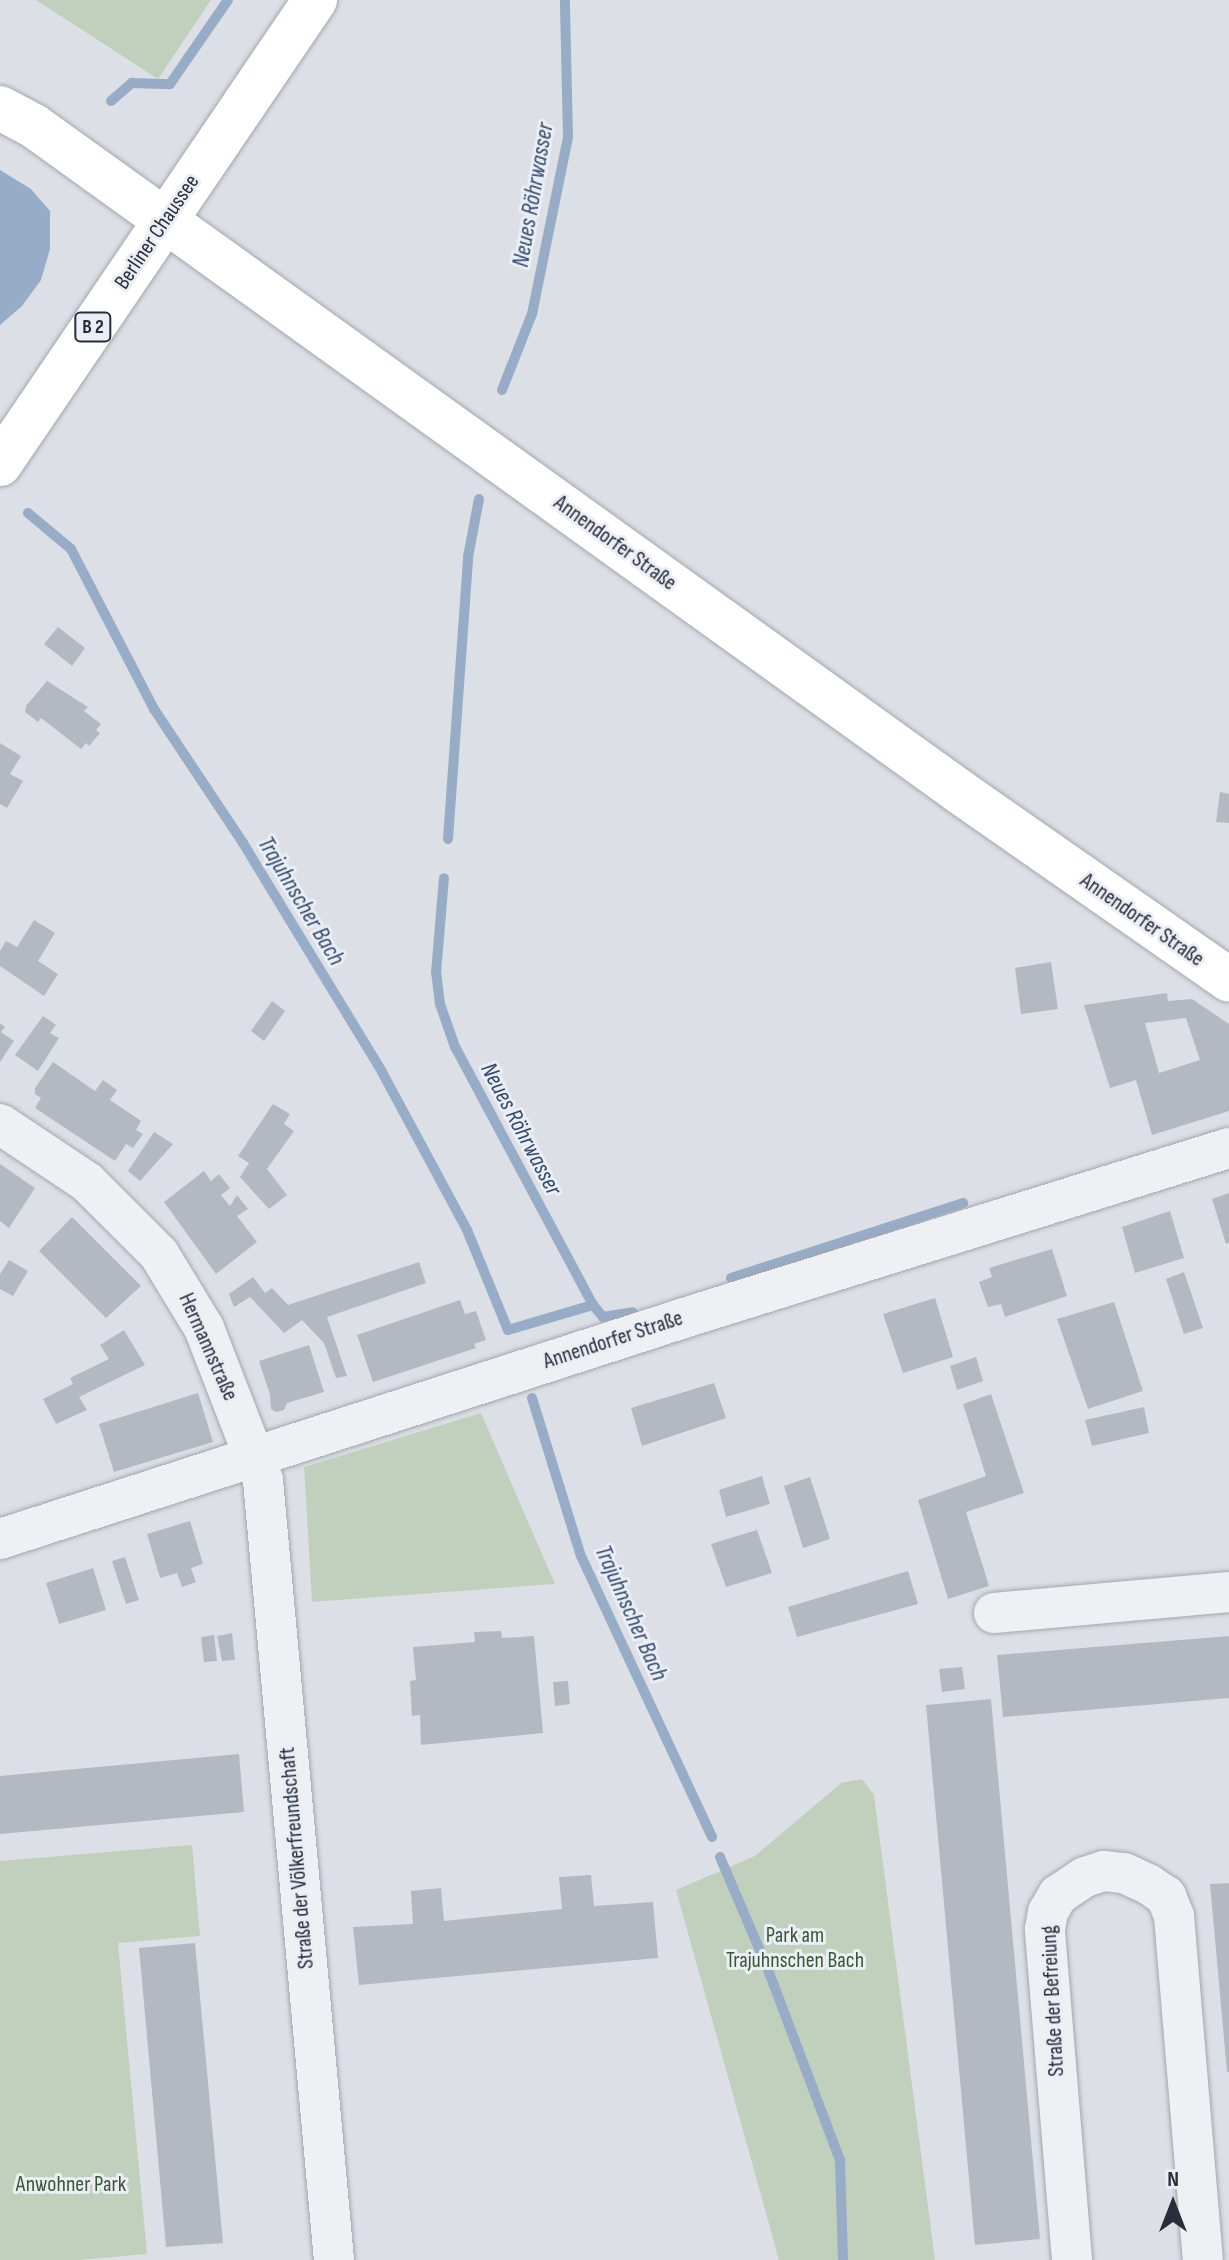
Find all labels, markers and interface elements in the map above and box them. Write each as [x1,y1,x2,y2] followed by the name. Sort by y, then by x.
[506,121,560,269] water label: Neues Röhrwasser
[109,170,205,294] street label: Berliner Chaussee
[73,311,113,343] road number: B 2
[549,490,681,596] street label: Annendorfer Straße
[251,831,351,971] water label: Trajuhnscher Bach
[1075,868,1209,972] street label: Annendorfer Straße
[474,1058,568,1200] water label: Neues Röhrwasser
[173,1289,243,1405] street label: Hermannstraße
[540,1305,686,1375] street label: Annendorfer Straße
[588,1541,674,1685] water label: Trajuhnscher Bach
[274,1746,320,1970] street label: Straße der Völkerfreundschaft
[726,1922,864,1974] park label: Park am Trajuhnschen Bach
[1036,1925,1070,2077] street label: Straße der Befreiung
[1133,2164,1213,2244] north arrow
[1167,2166,1179,2193] text: N
[16,2172,126,2198] park label: Anwohner Park

